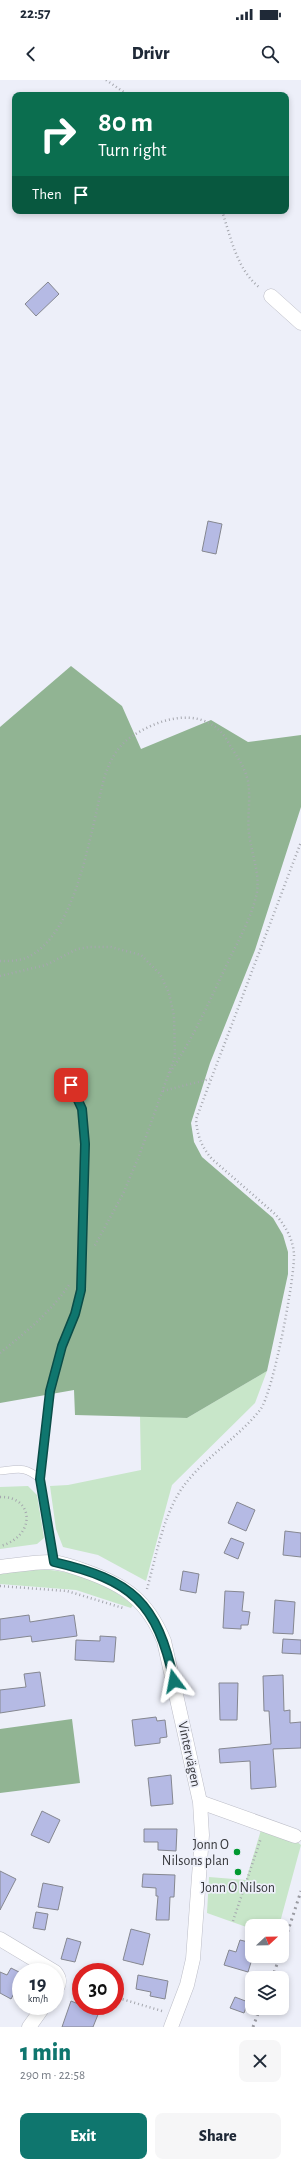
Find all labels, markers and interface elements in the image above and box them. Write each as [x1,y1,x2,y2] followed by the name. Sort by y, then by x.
[20,6,51,21] text: 22:57
[20,43,42,65] icon: back
[259,43,281,65] icon: search
[132,45,169,63] text: Drivr
[32,108,84,160] icon: right
[98,109,153,137] text: 80 m
[98,142,167,160] text: Turn right
[70,184,92,206] icon: arrive
[32,187,62,202] text: Then
[54,1068,88,1102] pin
[60,1074,82,1096] icon: arrive
[153,1660,195,1702] position arrow
[175,1720,203,1788] street label: Vintervägen
[162,1838,229,1868] place label: Jonn O Nilsons plan
[232,1847,242,1857] marker: Jonn O Nilsons plan
[233,1867,243,1877] marker: Jonn O Nilson
[201,1881,275,1895] place label: Jonn O Nilson
[245,1919,289,1963] north arrow
[245,1919,289,2015] map controls
[72,1963,124,2015] speed limit sign: 30
[245,1971,289,2015] button: layers
[30,1974,46,1994] text: 19
[28,1994,48,2004] text: km/h
[239,2040,281,2082] button: close
[20,2041,71,2065] text: 1 min
[20,2069,85,2082] text: 290 m · 22:58
[20,2113,147,2159] button: Exit
[155,2113,281,2159] button: Share

